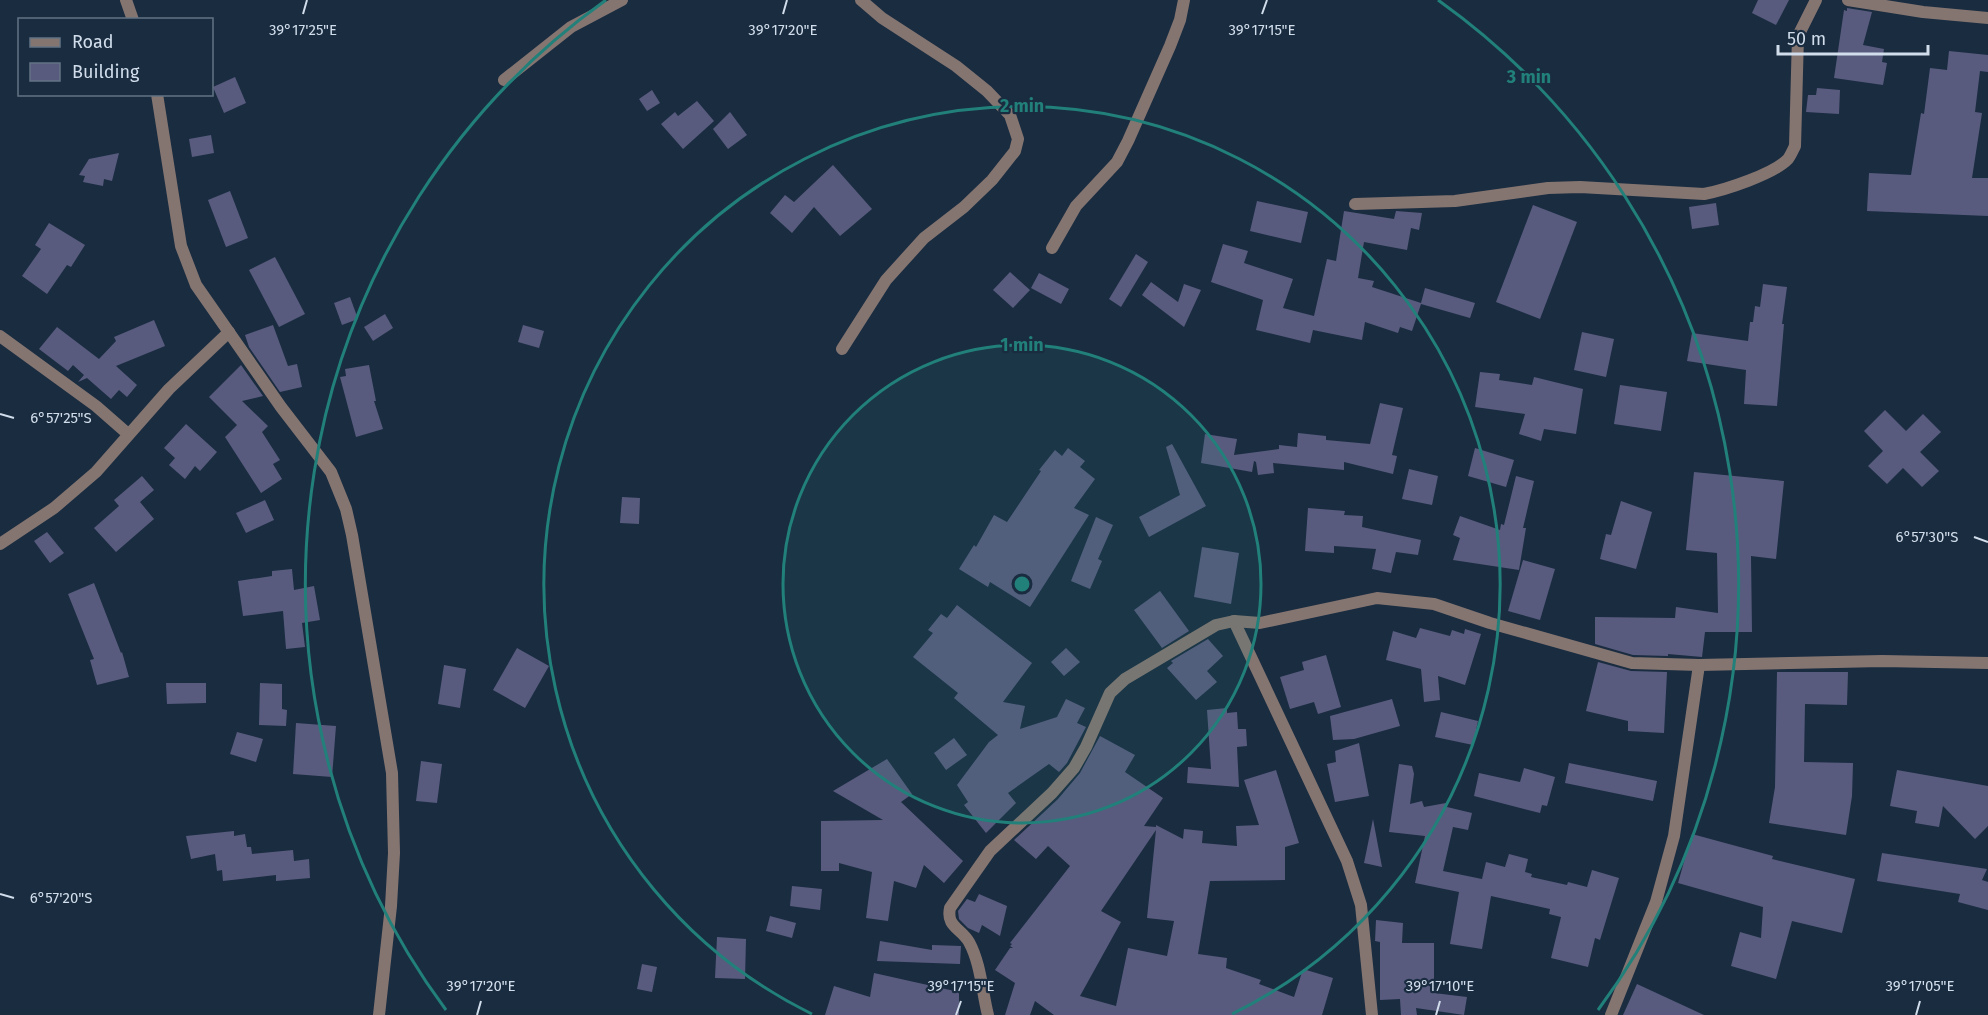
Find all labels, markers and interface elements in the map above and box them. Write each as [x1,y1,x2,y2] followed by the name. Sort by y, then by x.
[18,18,213,96] legend
[1778,18,1928,56] scale bar
[269,21,337,39] text: 39°17'25"E
[748,21,818,39] text: 39°17'20"E
[1228,21,1296,39] text: 39°17'15"E
[1787,28,1826,50] text: 50 m
[72,31,114,53] text: Road
[72,61,140,83] text: Building
[1506,66,1551,88] text: 3 min
[1000,95,1044,117] text: 2 min
[1000,334,1044,356] text: 1 min
[30,409,92,427] text: 6°57'25"S
[1896,528,1958,546] text: 6°57'30"S
[1012,574,1032,594] centre of rings
[30,889,92,907] text: 6°57'20"S
[446,977,516,995] text: 39°17'20"E
[927,977,995,995] text: 39°17'15"E
[1406,977,1474,995] text: 39°17'10"E
[1886,977,1954,995] text: 39°17'05"E

